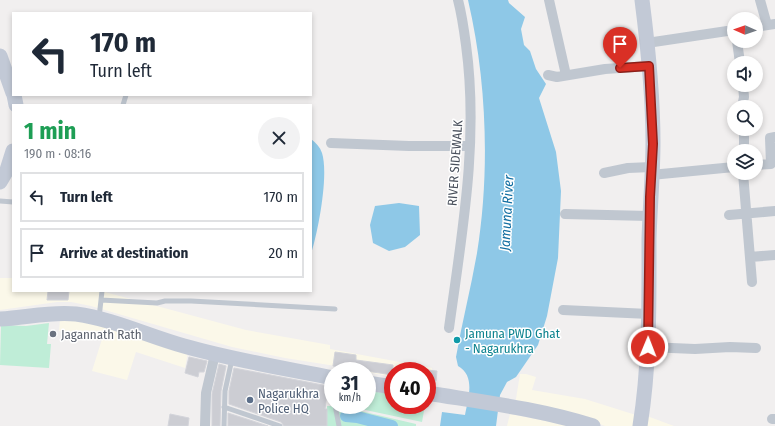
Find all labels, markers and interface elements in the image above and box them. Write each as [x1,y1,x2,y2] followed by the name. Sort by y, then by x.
[727,12,763,48] north arrow
[727,12,763,180] map controls
[90,26,156,59] text: 170 m
[603,27,637,68] pin
[24,28,76,80] icon: left
[609,33,631,55] icon: arrive
[727,56,763,92] button: sound
[90,60,152,82] text: Turn left
[727,100,763,136] button: search
[24,117,76,145] text: 1 min
[258,117,300,159] button: close
[445,119,465,206] street label: RIVER SIDEWALK
[727,144,763,180] button: layers
[24,146,91,161] text: 190 m · 08:16
[496,174,518,252] water label: Jamuna River
[26,186,48,208] icon: left
[60,188,113,206] text: Turn left
[263,188,298,206] text: 170 m
[26,242,48,264] icon: arrive
[60,244,188,262] text: Arrive at destination
[269,244,298,262] text: 20 m
[465,326,561,356] place label: Jamuna PWD Ghat - Nagarukhra
[627,326,669,368] position arrow
[61,327,142,342] place label: Jagannath Rath
[48,329,58,339] marker: Jagannath Rath
[452,335,462,345] marker: Jamuna PWD Ghat - Nagarukhra
[384,362,436,414] speed limit sign: 40
[341,371,359,395] text: 31
[258,386,319,416] place label: Nagarukhra Police HQ
[339,392,361,404] text: km/h
[245,395,255,405] marker: Nagarukhra Police HQ

